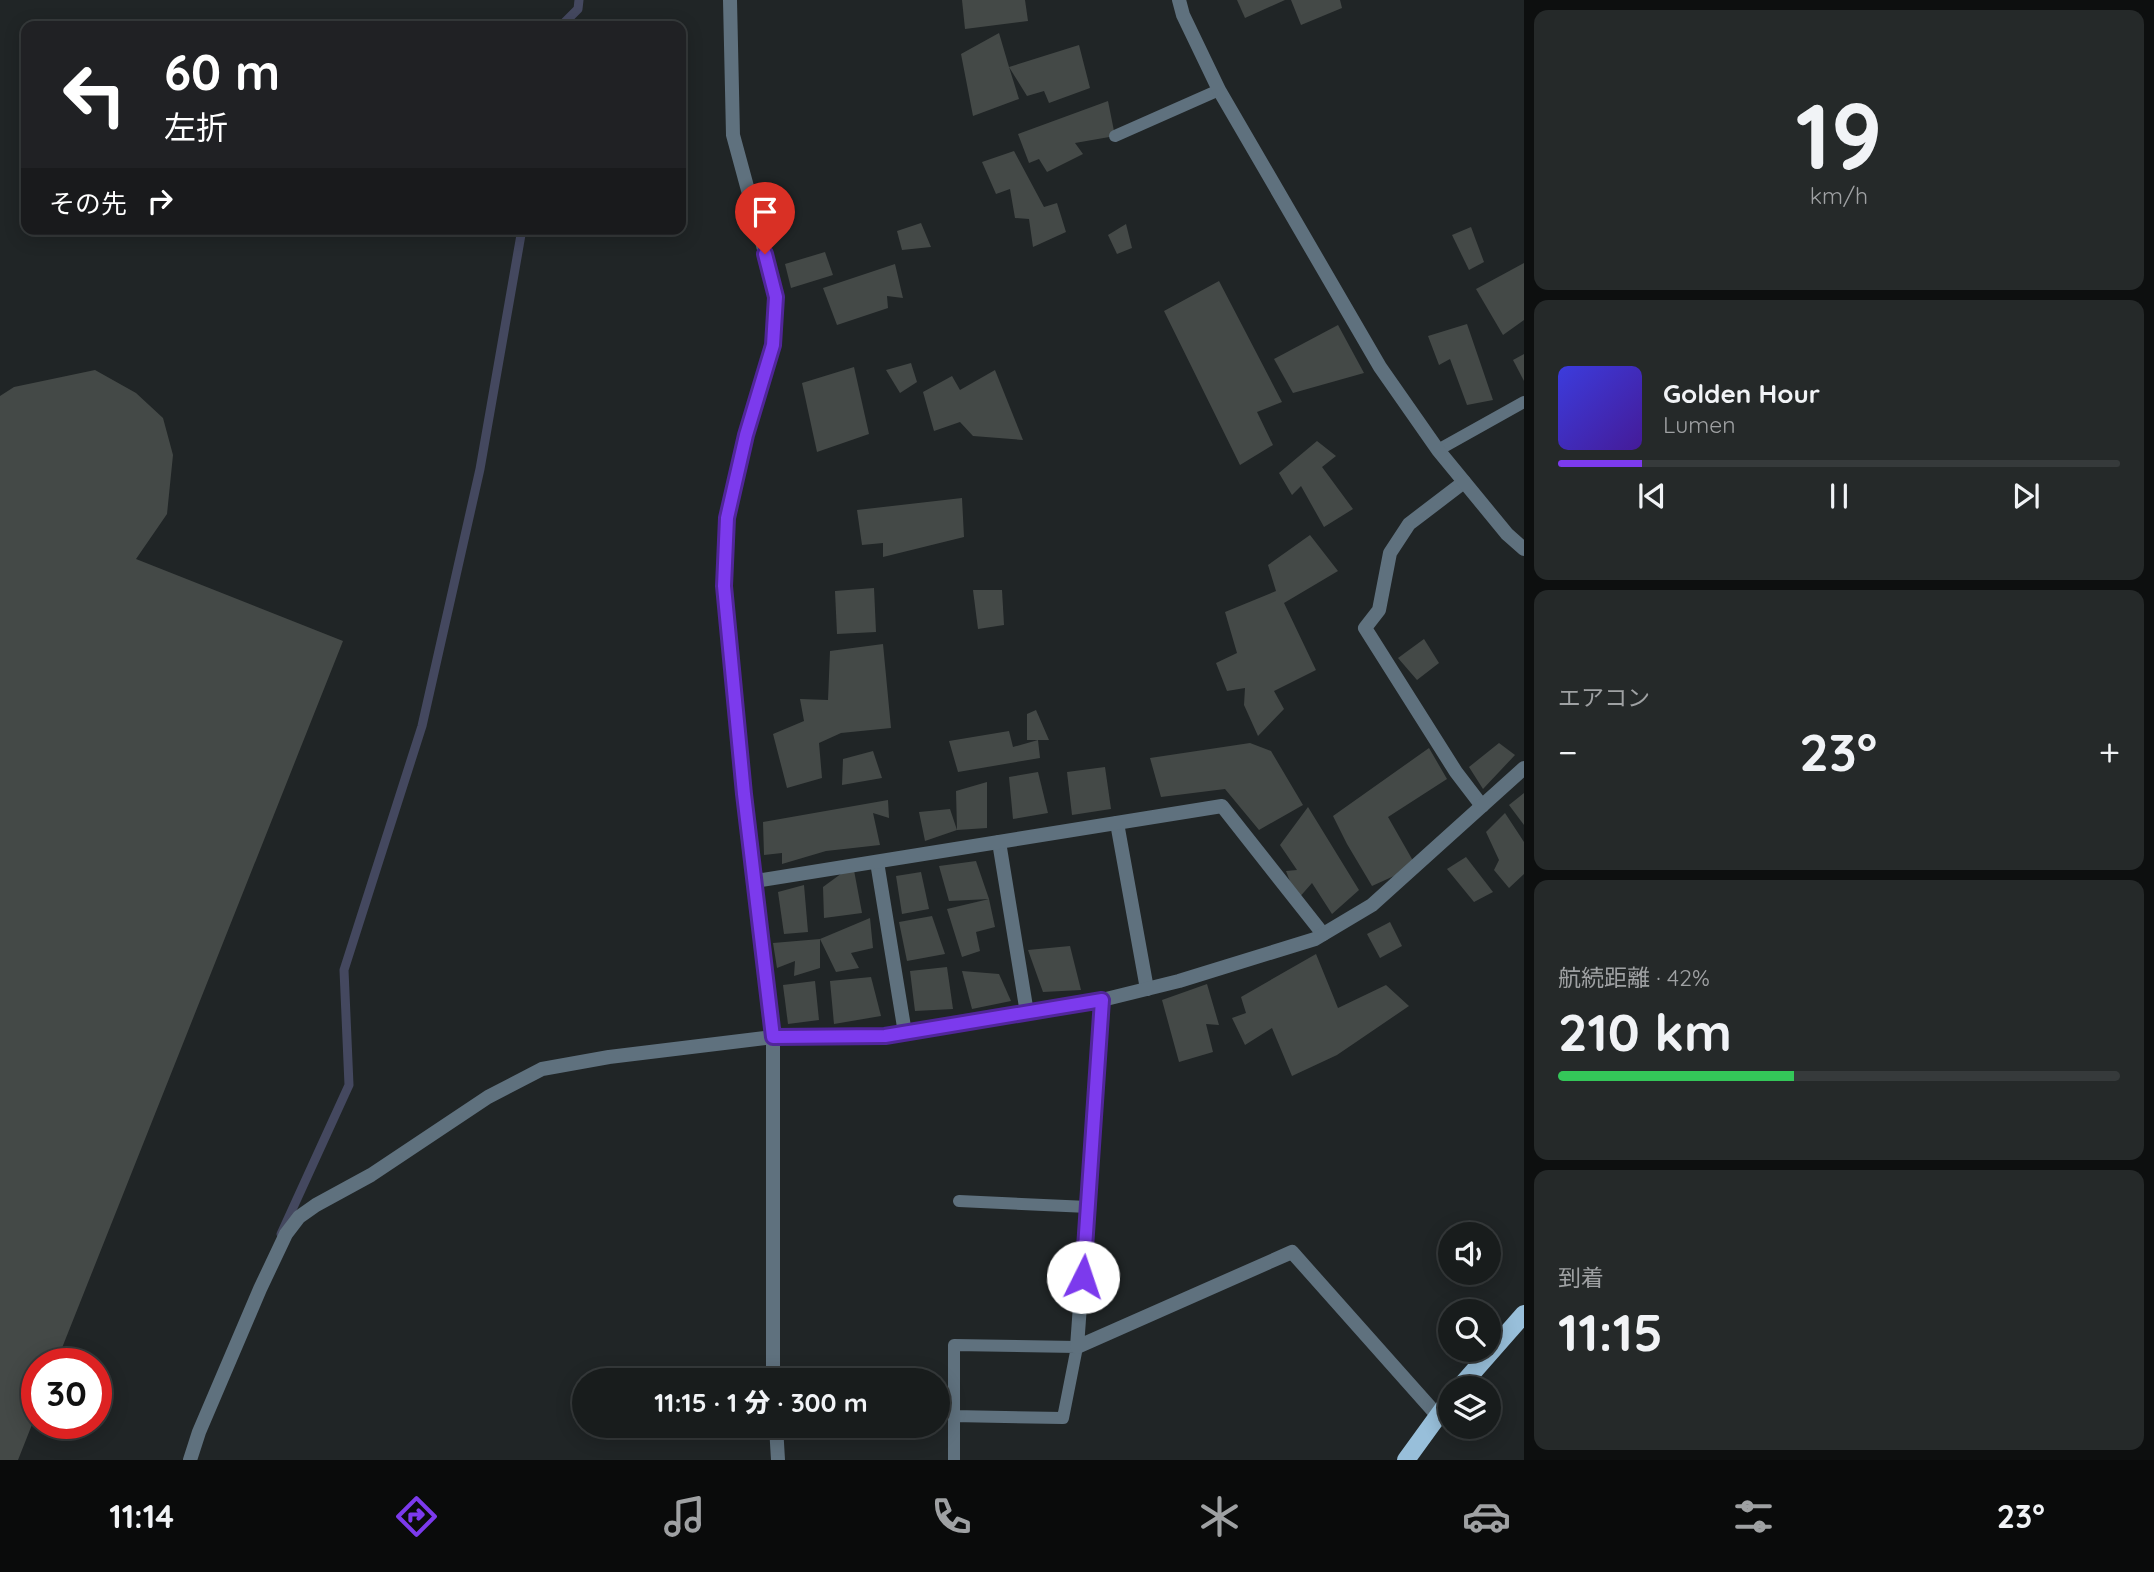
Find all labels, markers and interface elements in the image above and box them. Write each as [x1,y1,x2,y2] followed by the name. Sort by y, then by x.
[164,41,280,102] text: 60 m
[49,49,140,140] icon: left
[1795,78,1883,192] text: 19
[164,107,228,147] text: 左折
[1810,181,1868,210] text: km/h
[141,182,179,220] icon: right
[735,182,795,254] pin
[49,187,127,220] text: その先
[746,193,784,231] icon: arrive
[1663,377,1820,410] text: Golden Hour
[1663,410,1736,439] text: Lumen
[1633,477,1671,515] icon: previous
[1820,477,1858,515] icon: pause
[2007,477,2045,515] icon: next
[1558,683,1650,712] text: エアコン
[1799,719,1877,784] text: 23°
[1558,728,1578,776] text: −
[2099,728,2120,776] text: +
[1558,963,1710,992] text: 航続距離 · 42%
[1558,999,1732,1064] text: 210 km
[1438,1222,1501,1439] map controls
[1438,1222,1501,1285] button: sound
[1046,1240,1120,1314] position arrow
[1558,1263,1604,1292] text: 到着
[1438,1299,1501,1362] button: search
[1558,1299,1663,1364] text: 11:15
[21,1348,112,1439] speed limit sign: 30
[1438,1376,1501,1439] button: layers
[654,1386,868,1419] text: 11:15 · 1 分 · 300 m
[392,1492,441,1541] icon: directions
[660,1492,709,1541] icon: music
[927,1492,976,1541] icon: phone
[1195,1492,1244,1541] icon: climate
[1462,1492,1511,1541] icon: car
[1729,1492,1778,1541] icon: filters
[109,1496,174,1536] text: 11:14
[1997,1496,2045,1536] text: 23°

